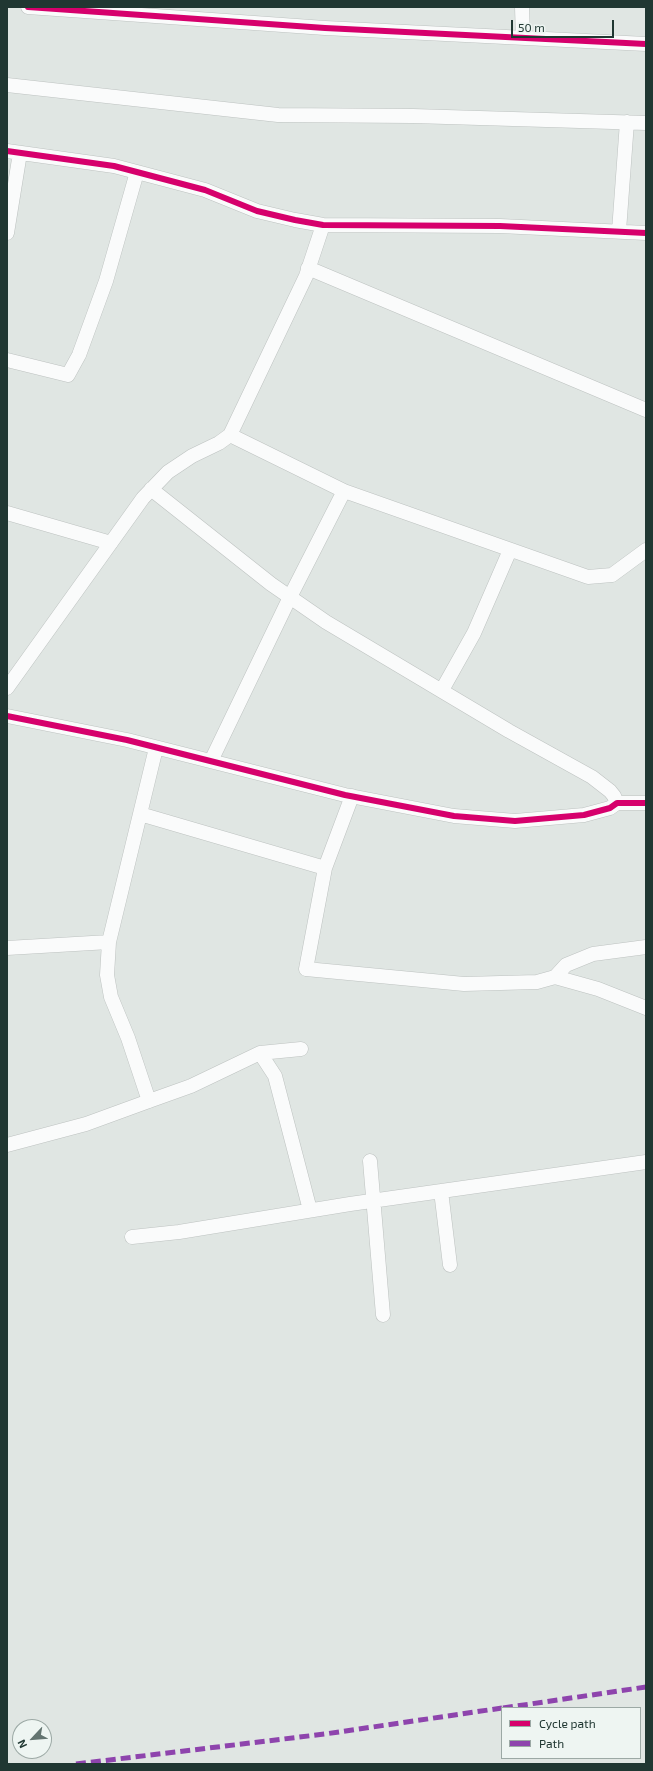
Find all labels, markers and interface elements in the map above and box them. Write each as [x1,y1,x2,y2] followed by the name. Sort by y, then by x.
[513,12,616,38] scale bar
[518,20,545,34] text: 50 m
[501,1707,641,1759] legend
[539,1716,596,1730] text: Cycle path
[12,1719,52,1759] north arrow
[539,1736,564,1750] text: Path
[14,1738,29,1750] text: N

